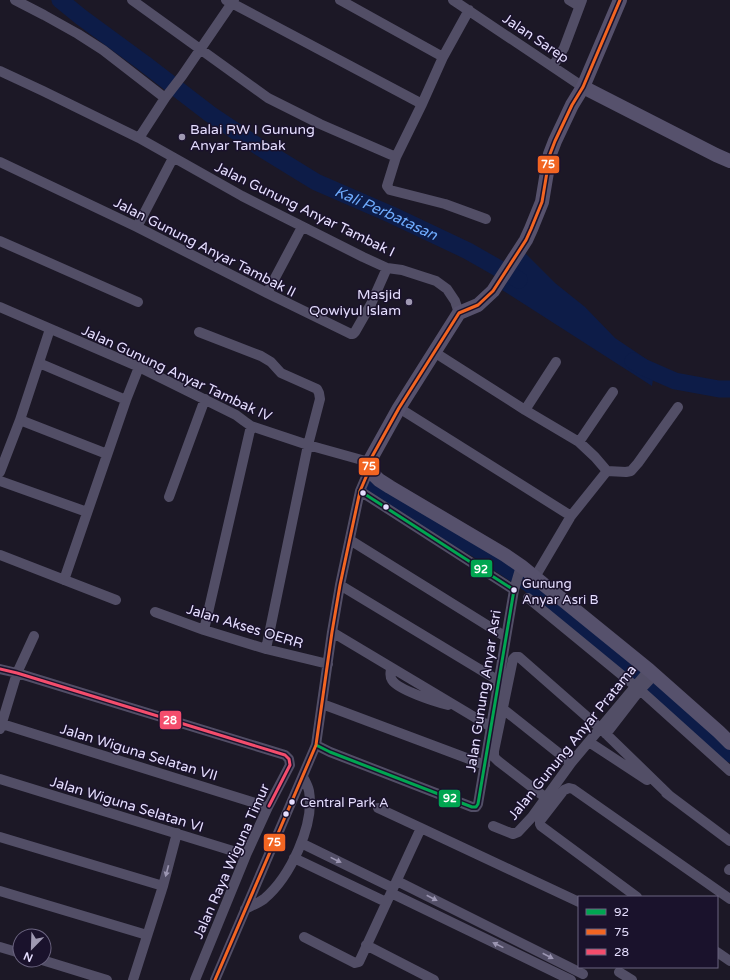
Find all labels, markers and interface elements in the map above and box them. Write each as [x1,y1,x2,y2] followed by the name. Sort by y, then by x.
[499,10,572,67] street label: Jalan Sarep
[190,121,315,154] place label: Balai RW I Gunung Anyar Tambak
[177,132,187,142] marker: Balai RW I Gunung Anyar Tambak
[537,155,560,174] line badge: 75
[212,158,398,261] street label: Jalan Gunung Anyar Tambak I
[541,158,555,171] text: 75
[332,182,441,245] water label: Kali Perbatasan
[111,194,299,301] street label: Jalan Gunung Anyar Tambak II
[309,286,401,319] place label: Masjid Qowiyul Islam
[404,297,414,307] marker: Masjid Qowiyul Islam
[79,322,275,425] street label: Jalan Gunung Anyar Tambak IV
[358,457,380,476] line badge: 75
[362,460,376,473] text: 75
[358,488,368,498] unlabelled marker
[381,502,391,512] unlabelled marker
[470,559,493,578] line badge: 92
[474,563,488,576] text: 92
[522,576,599,608] place label: Gunung Anyar Asri B
[509,585,519,595] marker: Gunung Anyar Asri B
[184,601,305,652] street label: Jalan Akses OERR
[462,609,505,773] street label: Jalan Gunung Anyar Asri
[505,661,640,823] street label: Jalan Gunung Anyar Pratama
[159,710,182,730] line badge: 28
[163,714,177,727] text: 28
[58,720,220,785] street label: Jalan Wiguna Selatan VII
[48,773,206,836] street label: Jalan Wiguna Selatan VI
[190,780,274,941] street label: Jalan Raya Wiguna Timur
[438,789,461,808] line badge: 92
[443,792,457,805] text: 92
[300,795,389,811] place label: Central Park A
[287,797,297,807] marker: Central Park A
[281,809,291,819] unlabelled marker
[263,833,286,852] line badge: 75
[267,836,281,849] text: 75
[331,857,342,863] one-way arrow
[164,865,170,877] one-way arrow
[426,895,437,901] one-way arrow
[578,896,718,968] legend
[614,905,629,919] text: 92
[614,925,629,939] text: 75
[12,928,52,968] north arrow
[492,942,504,948] one-way arrow
[614,945,629,959] text: 28
[22,949,35,964] text: N
[542,953,554,960] one-way arrow

